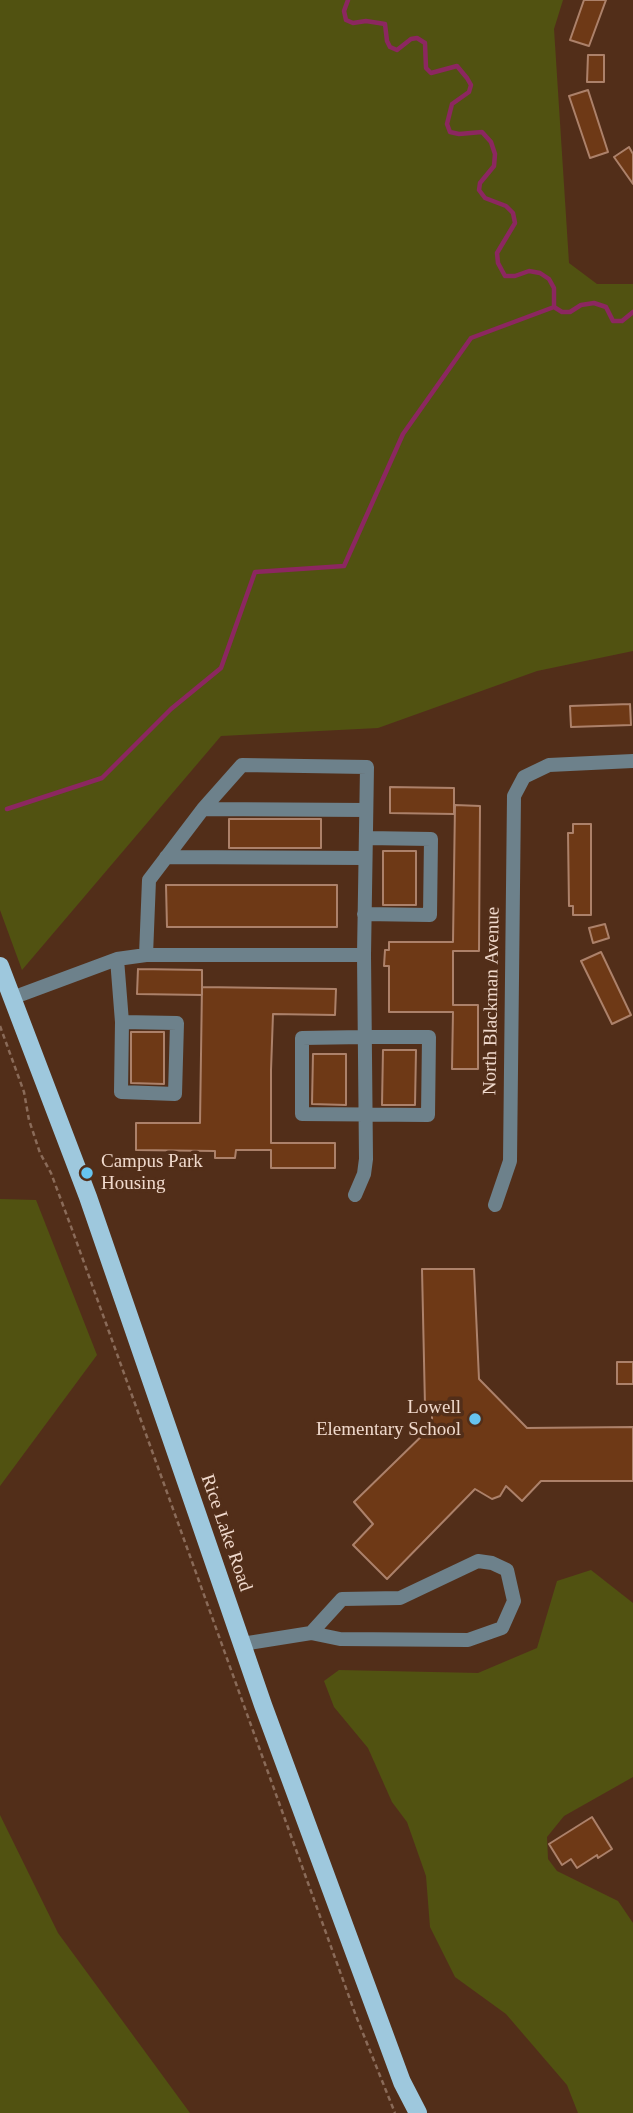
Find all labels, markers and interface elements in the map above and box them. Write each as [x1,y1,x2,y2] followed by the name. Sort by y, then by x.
[479,907,505,1095] street label: North Blackman Avenue
[101,1151,203,1195] place label: Campus Park Housing
[79,1165,95,1181] marker: Campus Park Housing
[316,1397,461,1441] place label: Lowell Elementary School
[467,1411,483,1427] marker: Lowell Elementary School
[195,1471,257,1595] street label: Rice Lake Road

